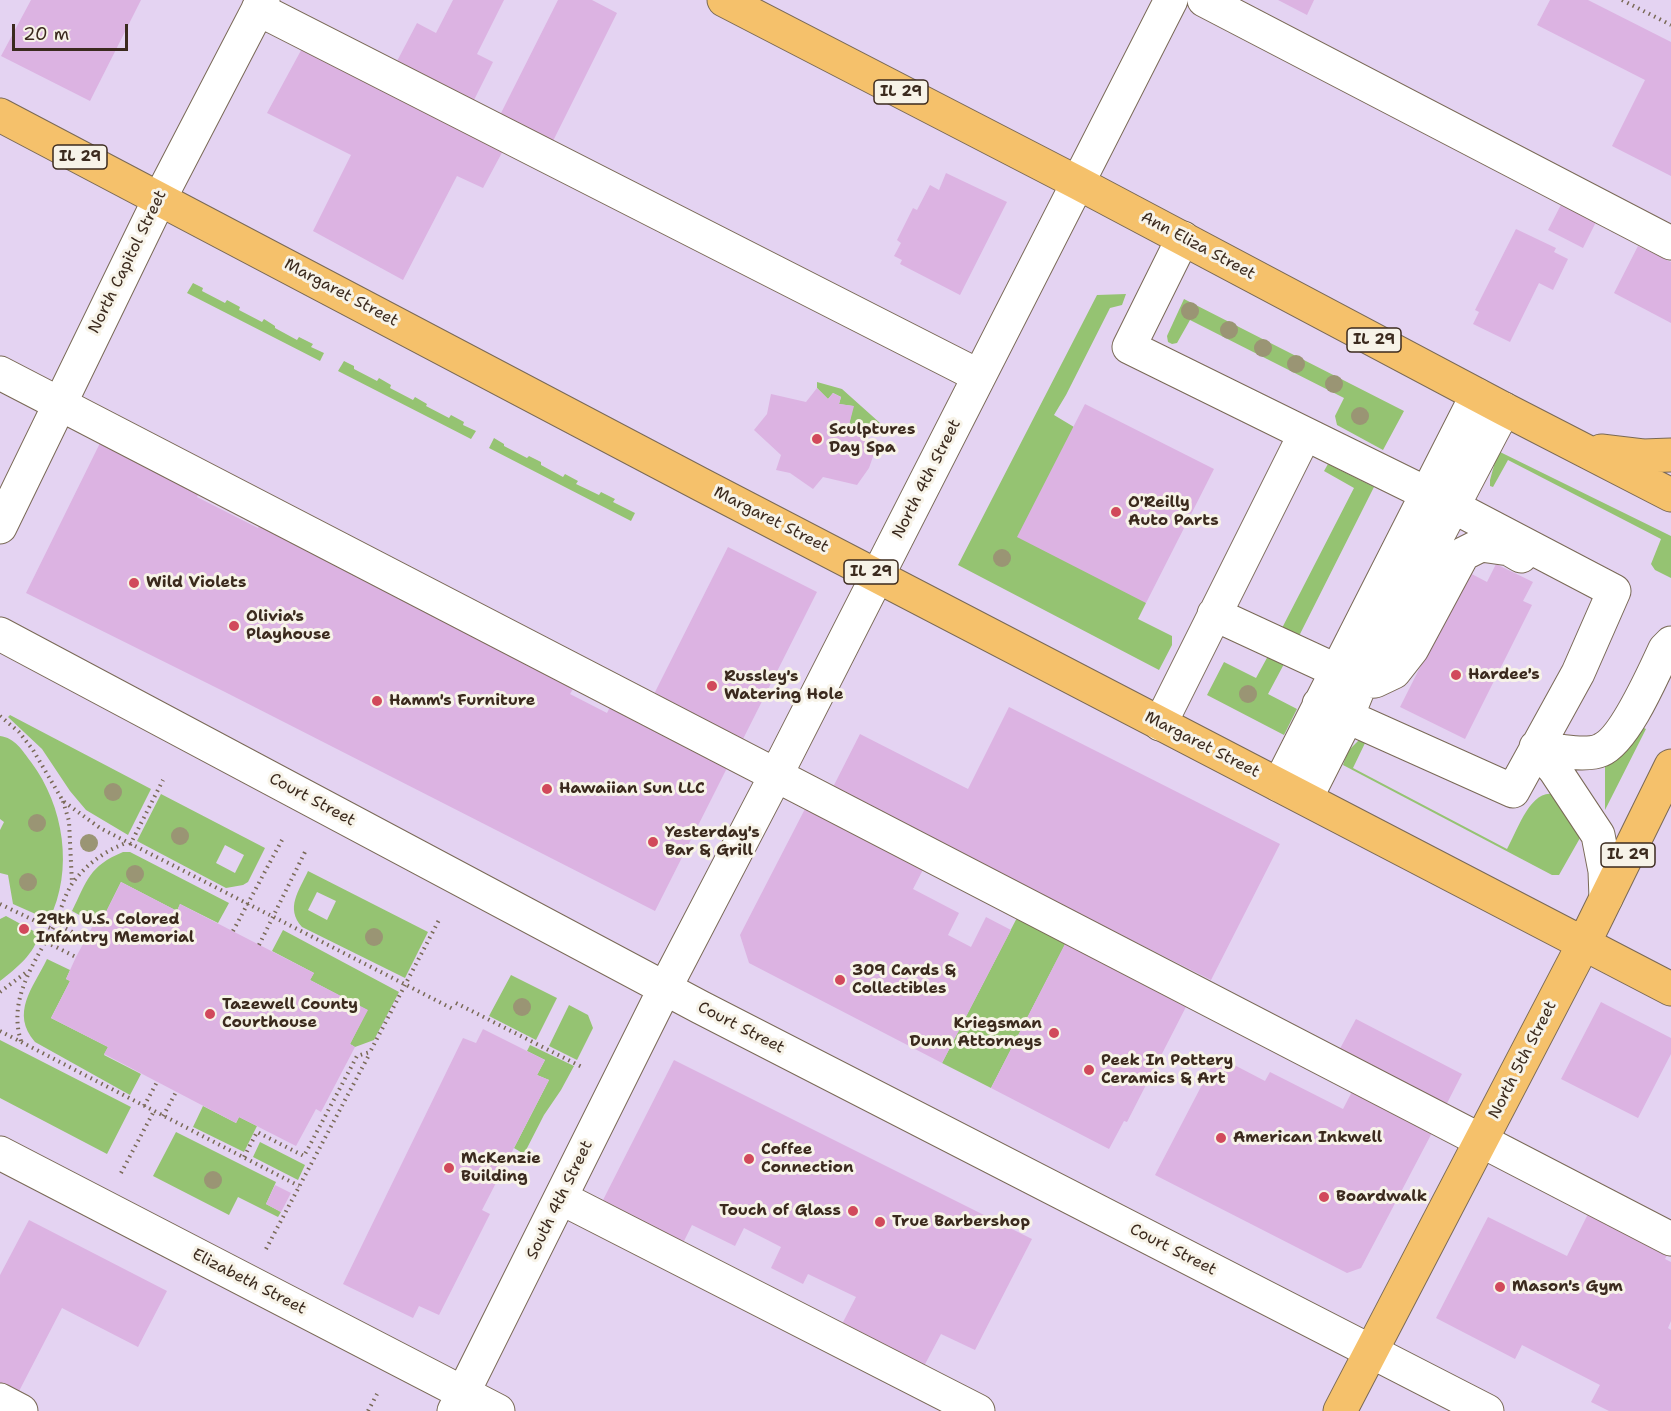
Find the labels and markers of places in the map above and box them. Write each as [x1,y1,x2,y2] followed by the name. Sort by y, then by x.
[829,420,915,458] place label: Sculptures Day Spa
[810,432,824,446] marker: Sculptures Day Spa
[1128,493,1219,531] place label: O'Reilly Auto Parts
[1109,505,1123,519] marker: O'Reilly Auto Parts
[146,573,246,593] place label: Wild Violets
[127,576,141,590] marker: Wild Violets
[246,607,331,645] place label: Olivia's Playhouse
[227,619,241,633] marker: Olivia's Playhouse
[1468,665,1540,685] place label: Hardee's
[724,667,844,705] place label: Russley's Watering Hole
[1449,668,1463,682] marker: Hardee's
[705,679,719,693] marker: Russley's Watering Hole
[389,691,535,711] place label: Hamm's Furniture
[370,694,384,708] marker: Hamm's Furniture
[559,779,705,799] place label: Hawaiian Sun LLC
[540,782,554,796] marker: Hawaiian Sun LLC
[665,823,760,861] place label: Yesterday's Bar & Grill
[646,835,660,849] marker: Yesterday's Bar & Grill
[36,910,194,948] place label: 29th U.S. Colored Infantry Memorial
[17,922,31,936] marker: 29th U.S. Colored Infantry Memorial
[852,961,956,999] place label: 309 Cards & Collectibles
[833,973,847,987] marker: 309 Cards & Collectibles
[222,995,358,1033] place label: Tazewell County Courthouse
[203,1007,217,1021] marker: Tazewell County Courthouse
[910,1014,1042,1052] place label: Kriegsman Dunn Attorneys
[1047,1026,1061,1040] marker: Kriegsman Dunn Attorneys
[1101,1051,1233,1089] place label: Peek In Pottery Ceramics & Art
[1082,1063,1096,1077] marker: Peek In Pottery Ceramics & Art
[1233,1128,1382,1148] place label: American Inkwell
[1214,1131,1228,1145] marker: American Inkwell
[761,1140,854,1178] place label: Coffee Connection
[461,1149,541,1187] place label: McKenzie Building
[742,1152,756,1166] marker: Coffee Connection
[442,1161,456,1175] marker: McKenzie Building
[1336,1187,1427,1207] place label: Boardwalk
[1317,1190,1331,1204] marker: Boardwalk
[719,1201,841,1221] place label: Touch of Glass
[846,1204,860,1218] marker: Touch of Glass
[892,1212,1030,1232] place label: True Barbershop
[873,1215,887,1229] marker: True Barbershop
[1512,1277,1623,1297] place label: Mason's Gym
[1493,1280,1507,1294] marker: Mason's Gym

